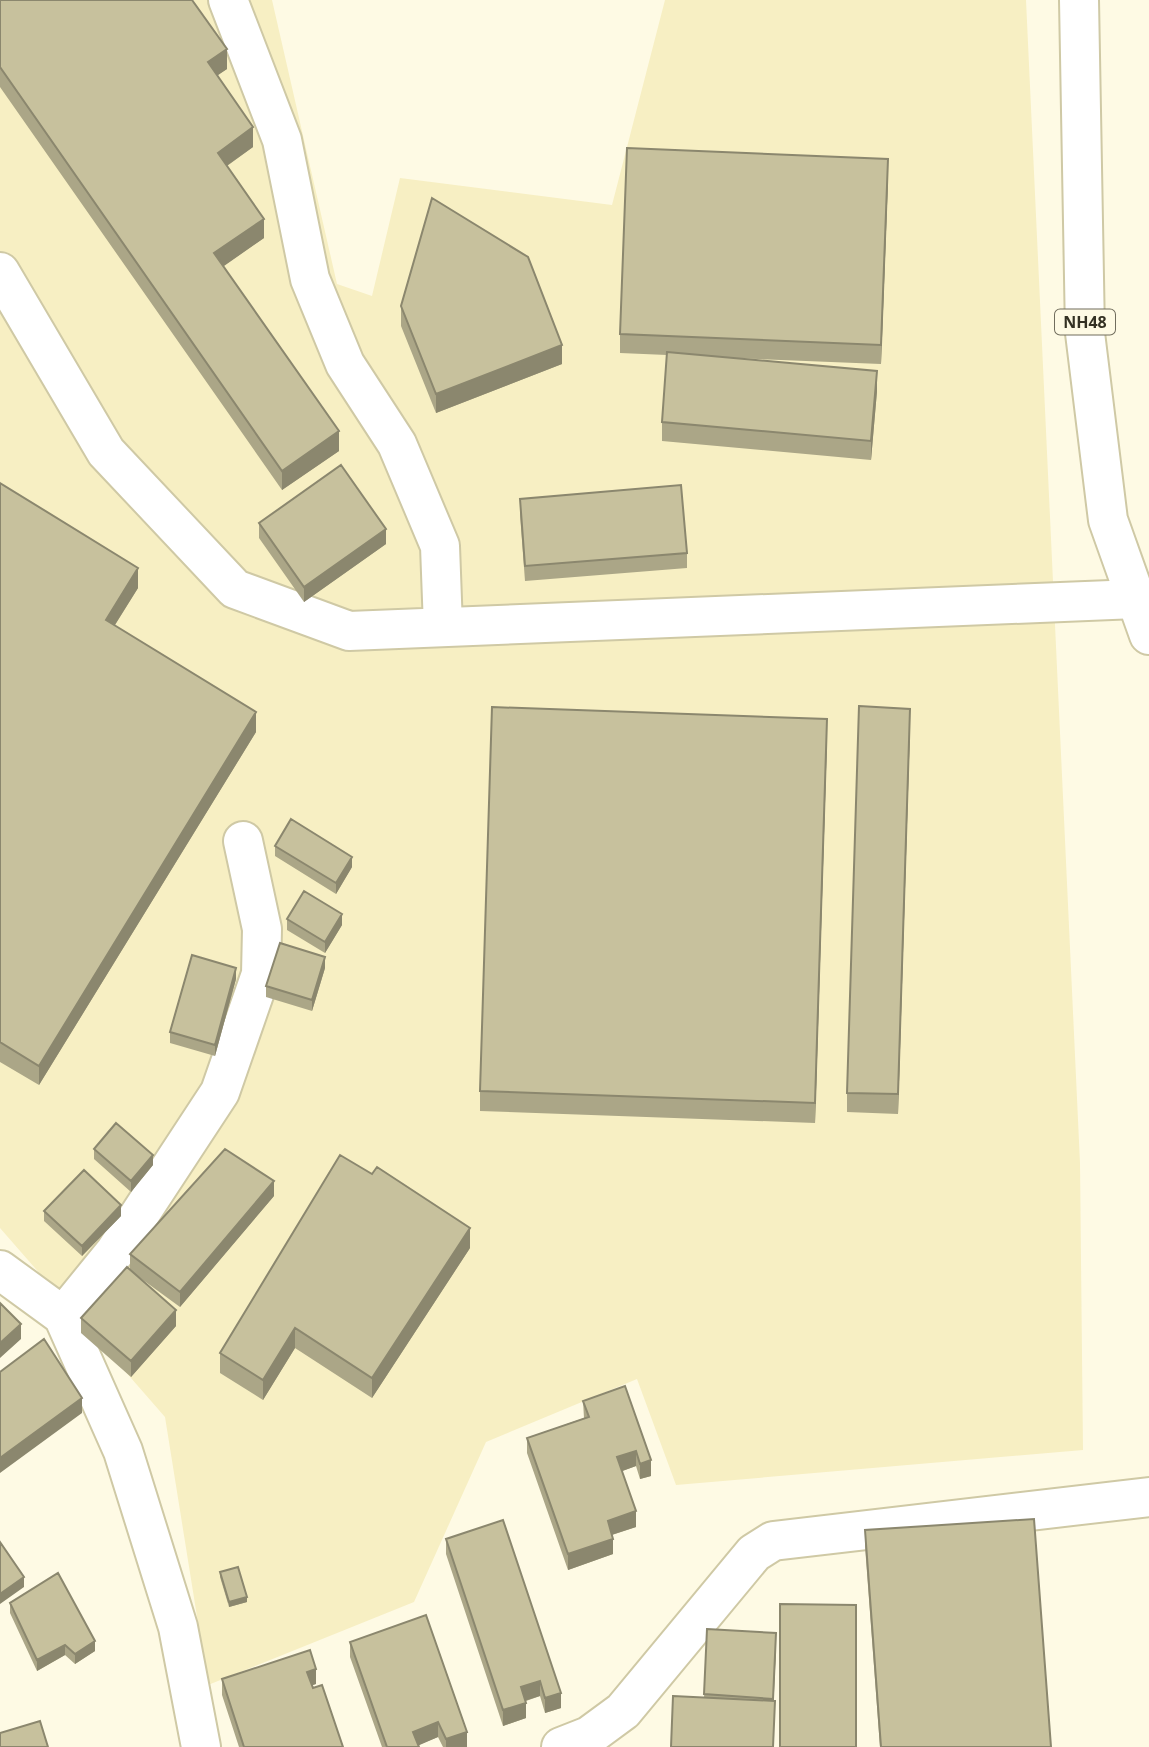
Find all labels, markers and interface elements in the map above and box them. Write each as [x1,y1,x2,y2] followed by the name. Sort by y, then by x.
[1055,310,1115,334] road number: NH48

